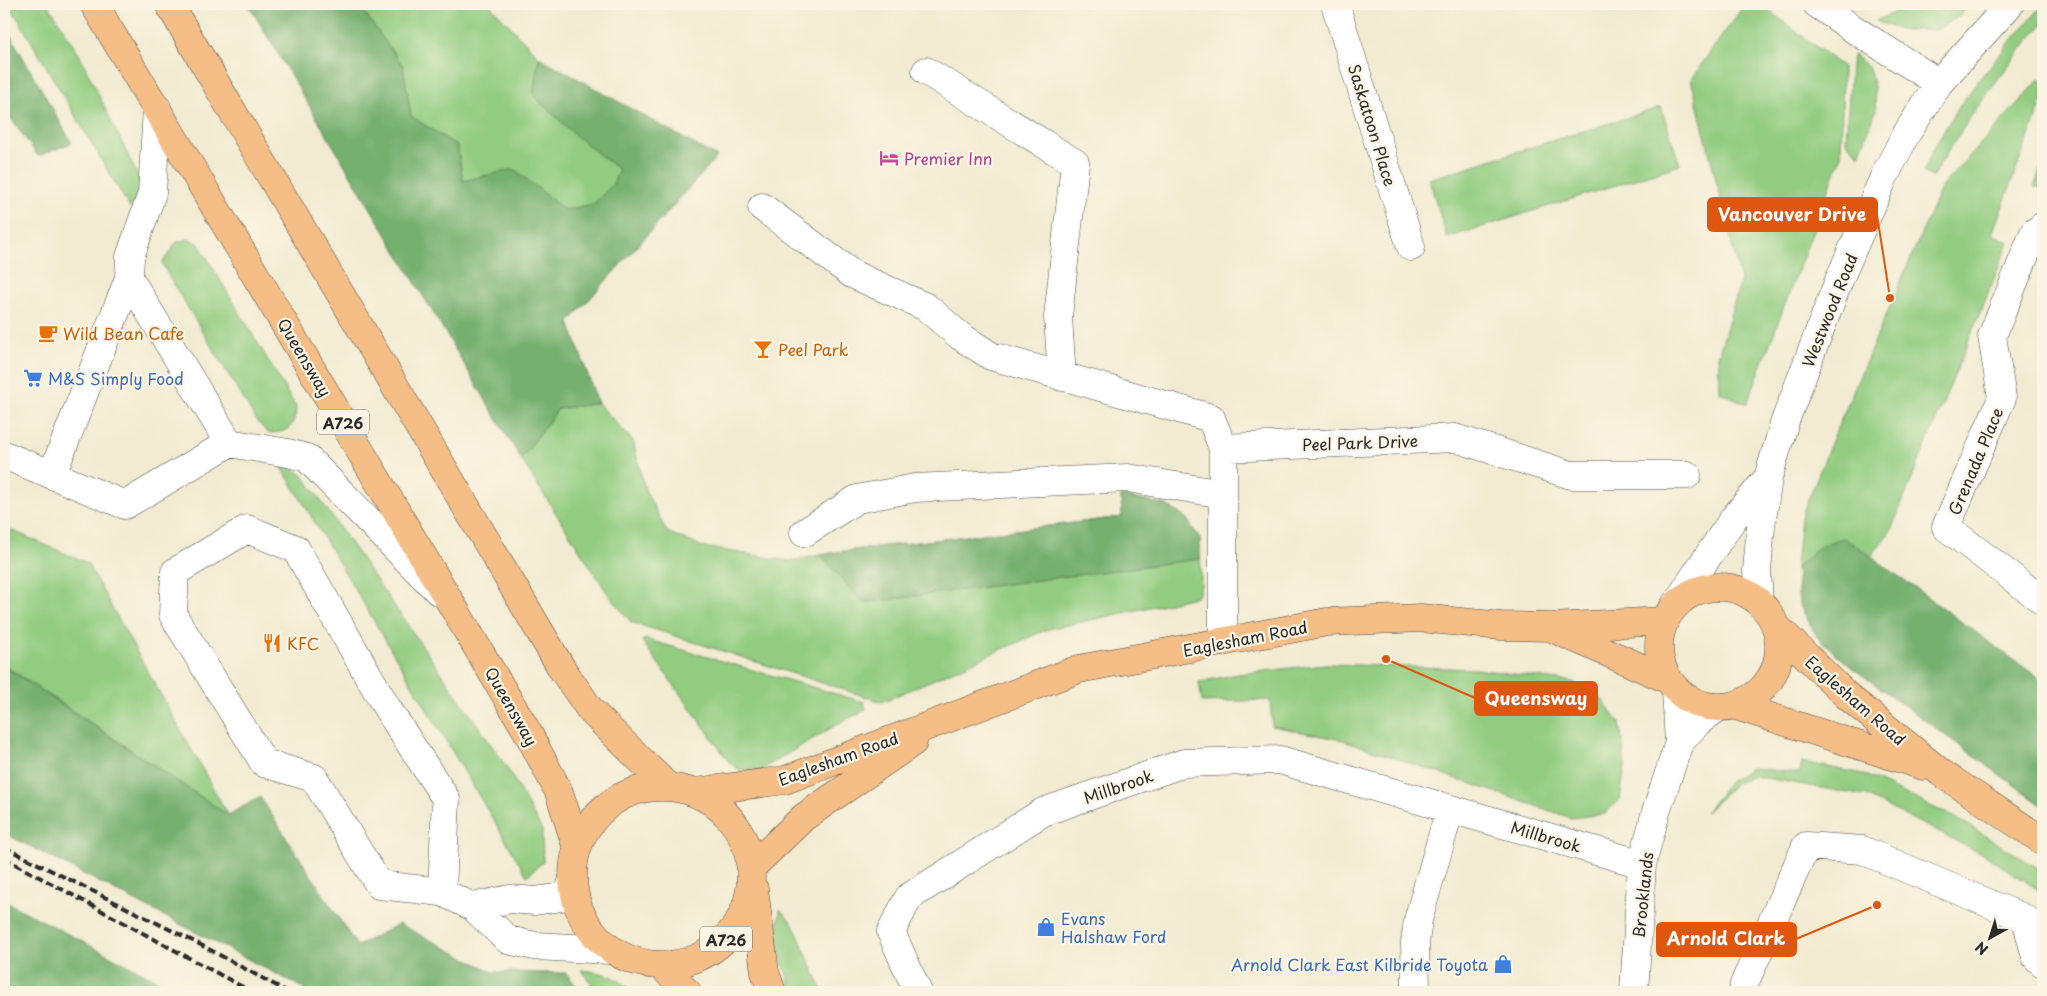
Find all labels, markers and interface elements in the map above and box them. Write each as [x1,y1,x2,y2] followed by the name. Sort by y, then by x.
[1343,61,1403,189] street label: Saskatoon Place
[904,146,993,170] place label: Premier Inn
[878,147,900,169] hotel icon: Premier Inn
[1708,198,1877,231] callout: Vancouver Drive
[1718,200,1866,227] text: Vancouver Drive
[1795,249,1863,371] street label: Westwood Road
[272,313,338,401] street label: Queensway
[63,321,184,345] place label: Wild Bean Cafe
[37,322,59,344] cafe icon: Wild Bean Cafe
[778,337,849,361] place label: Peel Park
[752,338,774,360] bar icon: Peel Park
[48,366,184,390] place label: M&S Simply Food
[22,367,44,389] supermarket icon: M&S Simply Food
[1942,404,2008,518] street label: Grenada Place
[317,410,369,434] road number: A726
[1302,428,1418,456] street label: Peel Park Drive
[1181,614,1309,662] street label: Eaglesham Road
[287,631,319,655] place label: KFC
[261,632,283,654] restaurant icon: KFC
[1800,650,1912,750] street label: Eaglesham Road
[480,662,544,750] street label: Queensway
[1475,682,1597,715] callout: Queensway
[1485,684,1587,711] text: Queensway
[775,725,901,791] street label: Eaglesham Road
[1080,763,1156,809] street label: Millbrook
[1508,815,1584,857] street label: Millbrook
[1626,851,1658,939] street label: Brooklands
[1061,906,1166,948] place label: Evans Halshaw Ford
[1964,914,2014,964] north arrow
[1035,916,1057,938] shop icon: Evans Halshaw Ford
[1657,923,1796,956] callout: Arnold Clark
[1666,924,1785,951] text: Arnold Clark
[700,926,752,952] road number: A726
[1971,937,1992,960] text: N
[1231,952,1488,976] place label: Arnold Clark East Kilbride Toyota
[1492,953,1514,975] shop icon: Arnold Clark East Kilbride Toyota

